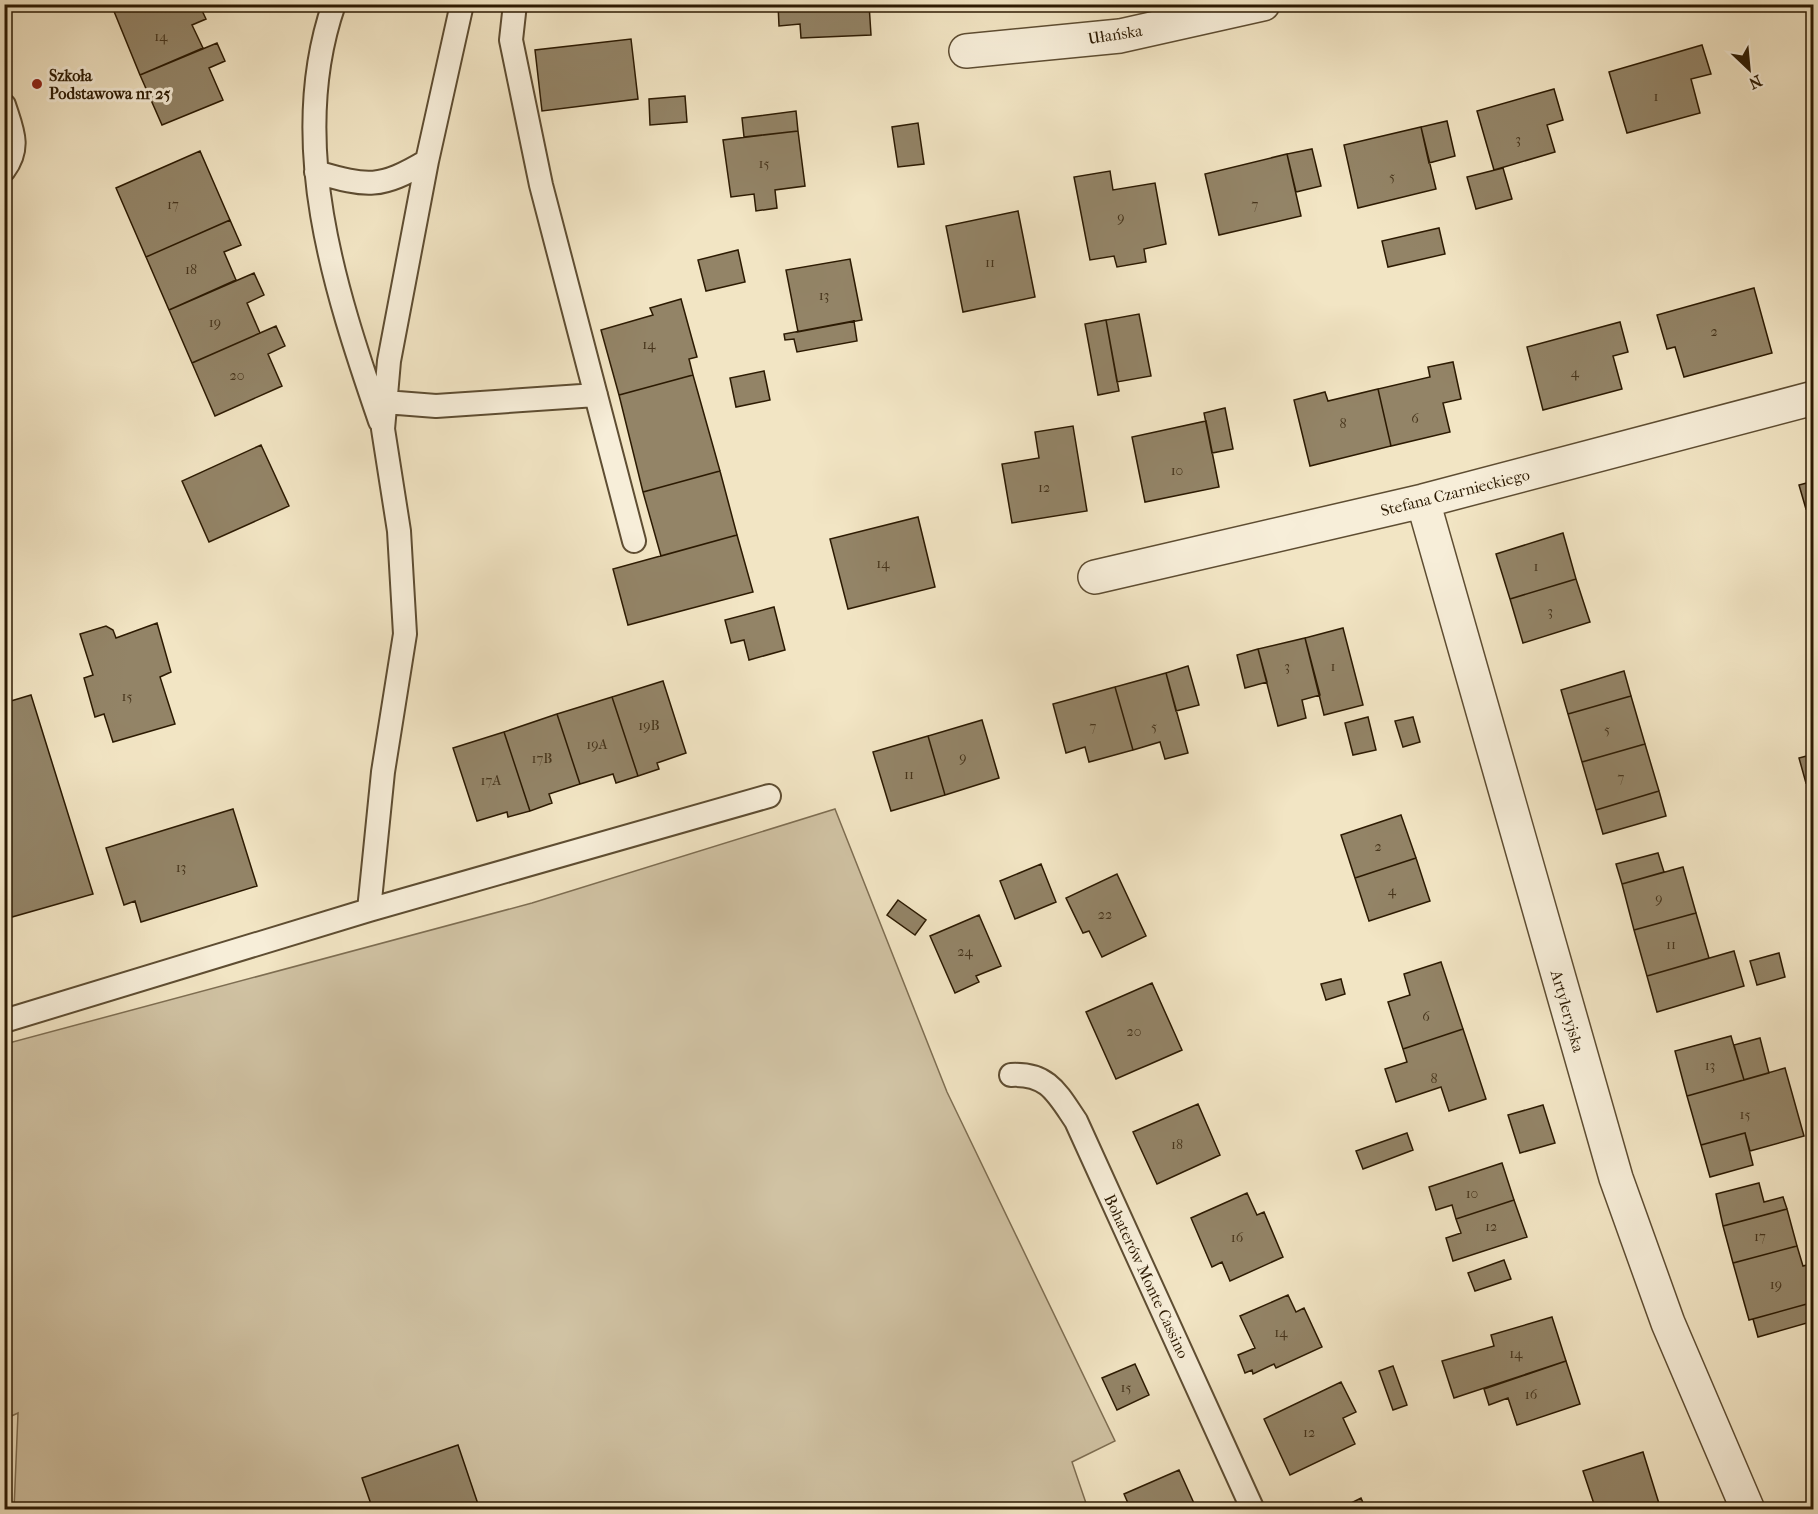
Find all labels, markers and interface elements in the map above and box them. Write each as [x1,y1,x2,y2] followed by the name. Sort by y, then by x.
[1086,21,1144,48] street label: Ułańska
[154,28,168,45] house number: 14
[1719,39,1779,99] north arrow
[49,66,171,103] place label: Szkoła Podstawowa nr 25
[1745,71,1765,94] text: N
[30,77,44,91] marker: Szkoła Podstawowa nr 25
[1654,88,1659,105] house number: 1
[1515,131,1521,148] house number: 3
[759,155,770,172] house number: 15
[1389,168,1395,185] house number: 5
[167,196,179,213] house number: 17
[1252,196,1259,213] house number: 7
[1117,209,1125,226] house number: 9
[985,254,995,271] house number: 11
[185,261,197,278] house number: 18
[819,287,829,304] house number: 13
[209,314,221,331] house number: 19
[1710,323,1718,340] house number: 2
[642,336,656,353] house number: 14
[1571,364,1580,381] house number: 4
[230,367,244,384] house number: 20
[1411,410,1419,427] house number: 6
[1339,415,1347,432] house number: 8
[1171,462,1183,479] house number: 10
[1379,465,1532,520] street label: Stefana Czarnieckiego
[1038,479,1050,496] house number: 12
[876,555,890,572] house number: 14
[1534,558,1539,575] house number: 1
[1547,603,1553,620] house number: 3
[1284,658,1290,675] house number: 3
[1331,658,1336,675] house number: 1
[122,688,133,705] house number: 15
[638,717,660,734] house number: 19B
[1090,718,1097,735] house number: 7
[1151,718,1157,735] house number: 5
[1604,721,1610,738] house number: 5
[586,736,609,753] house number: 19A
[959,749,967,766] house number: 9
[532,750,552,767] house number: 17B
[904,766,914,783] house number: 11
[1618,769,1625,786] house number: 7
[481,772,502,789] house number: 17A
[1374,838,1382,855] house number: 2
[176,859,186,876] house number: 13
[1388,882,1397,899] house number: 4
[1655,890,1663,907] house number: 9
[1098,906,1112,923] house number: 22
[1666,936,1676,953] house number: 11
[957,943,973,960] house number: 24
[1546,967,1588,1055] street label: Artyleryjska
[1422,1008,1430,1025] house number: 6
[1127,1023,1141,1040] house number: 20
[1705,1057,1715,1074] house number: 13
[1430,1070,1438,1087] house number: 8
[1740,1106,1751,1123] house number: 15
[1171,1136,1183,1153] house number: 18
[1466,1185,1478,1202] house number: 10
[1100,1191,1193,1361] street label: Bohaterów Monte Cassino
[1485,1218,1497,1235] house number: 12
[1754,1228,1766,1245] house number: 17
[1231,1229,1244,1246] house number: 16
[1770,1276,1782,1293] house number: 19
[1274,1324,1288,1341] house number: 14
[1509,1345,1523,1362] house number: 14
[1121,1379,1132,1396] house number: 15
[1525,1386,1538,1403] house number: 16
[1303,1424,1315,1441] house number: 12

